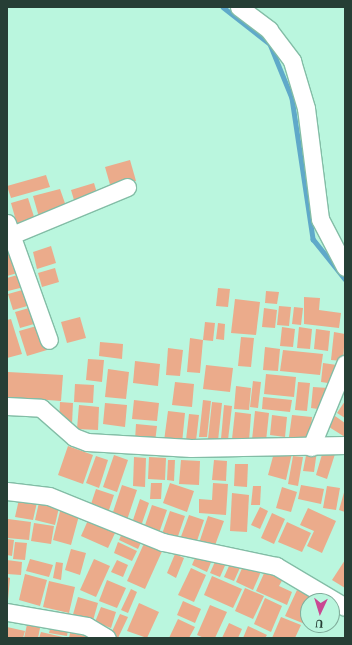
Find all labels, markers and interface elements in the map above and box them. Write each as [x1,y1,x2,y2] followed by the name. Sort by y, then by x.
[300,593,340,633] north arrow
[315,617,324,631] text: U

